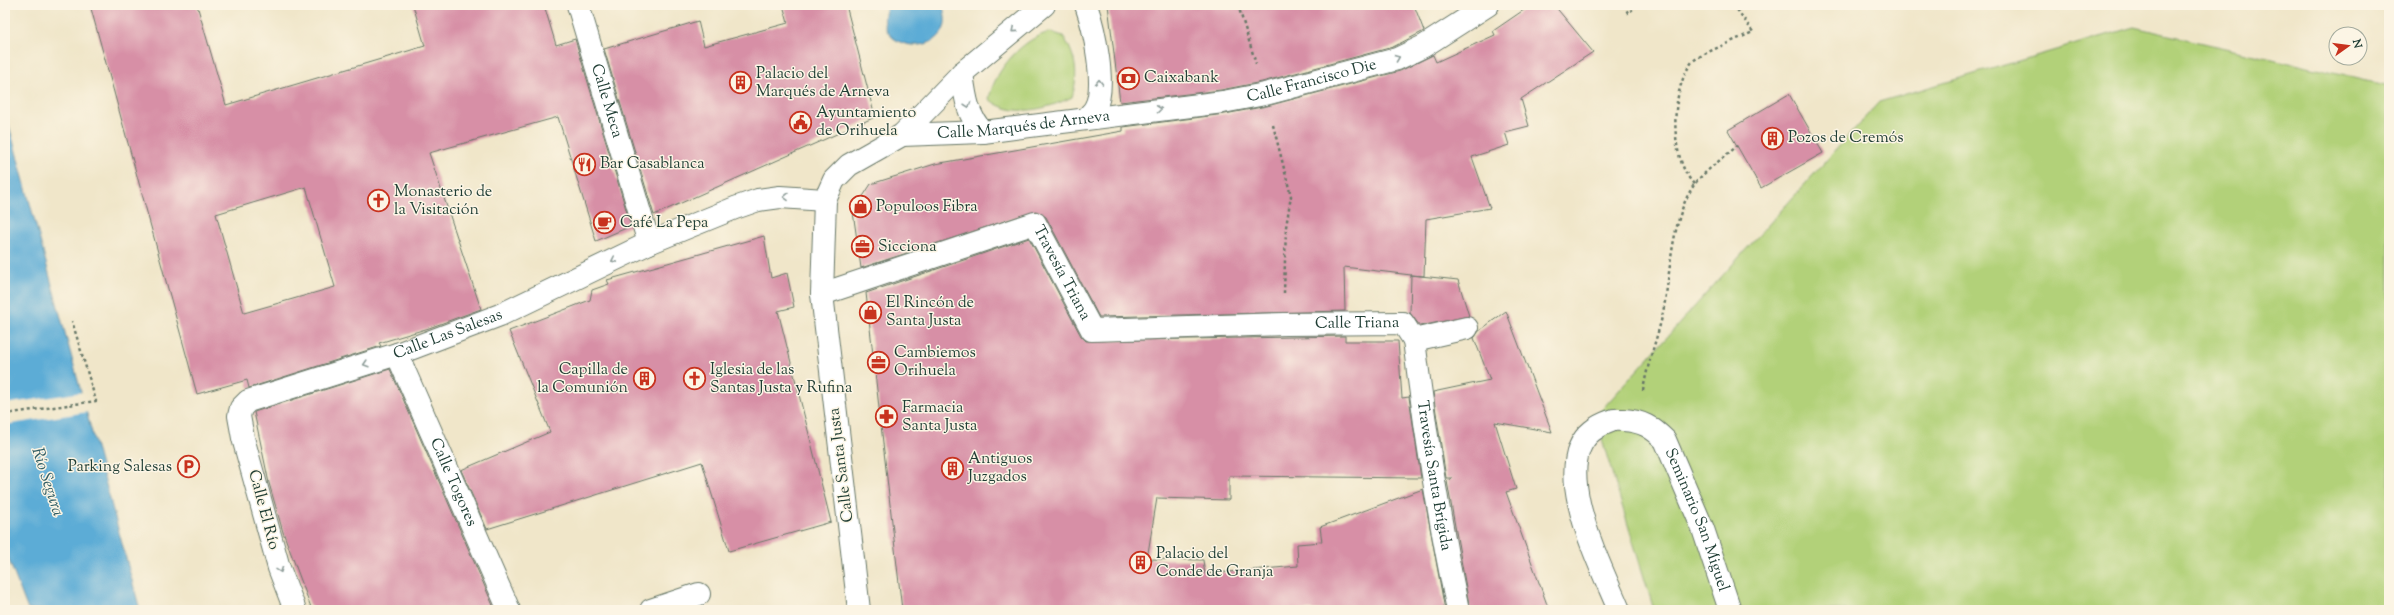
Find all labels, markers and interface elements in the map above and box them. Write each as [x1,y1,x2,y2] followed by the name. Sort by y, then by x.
[1011,26,1018,33] one-way arrow
[2328,26,2368,66] north arrow
[2348,37,2366,50] text: N
[1245,53,1379,109] street label: Calle Francisco Die
[1394,55,1401,63] one-way arrow
[585,61,629,141] street label: Calle Meca
[756,63,890,104] place label: Palacio del Marqués de Arneva
[1115,65,1141,91] bank icon: Caixabank
[1144,67,1219,90] place label: Caixabank
[727,70,753,96] building icon: Palacio del Marqués de Arneva
[1095,79,1103,85] one-way arrow
[963,101,972,108] one-way arrow
[816,102,916,143] place label: Ayuntamiento de Orihuela
[937,105,1112,145] street label: Calle Marqués de Arneva
[1156,105,1162,114] one-way arrow
[788,109,814,135] public building icon: Ayuntamiento de Orihuela
[1760,125,1786,151] building icon: Pozos de Cremós
[1788,127,1904,150] place label: Pozos de Cremós
[571,151,597,177] restaurant icon: Bar Casablanca
[600,153,705,176] place label: Bar Casablanca
[394,181,492,222] place label: Monasterio de la Visitación
[365,188,391,214] church icon: Monasterio de la Visitación
[783,193,789,201] one-way arrow
[848,194,874,220] shop icon: Populoos Fibra
[876,196,978,219] place label: Populoos Fibra
[591,210,617,236] cafe icon: Café La Pepa
[620,212,709,235] place label: Café La Pepa
[1027,221,1097,325] street label: Travesía Triana
[850,234,876,260] office icon: Sicciona
[878,236,937,259] place label: Sicciona
[611,255,619,263] one-way arrow
[886,292,974,333] place label: El Rincón de Santa Justa
[858,299,884,325] shop icon: El Rincón de Santa Justa
[390,304,506,366] street label: Calle Las Salesas
[1315,312,1400,335] street label: Calle Triana
[894,342,976,383] place label: Cambiemos Orihuela
[866,349,892,375] office icon: Cambiemos Orihuela
[362,359,369,368] one-way arrow
[537,359,629,400] place label: Capilla de la Comunión
[710,359,853,400] place label: Iglesia de las Santas Justa y Rufina
[631,366,657,392] building icon: Capilla de la Comunión
[681,366,707,392] church icon: Iglesia de las Santas Justa y Rufina
[902,397,978,438] place label: Farmacia Santa Justa
[1410,399,1458,553] street label: Travesía Santa Brígida
[874,404,900,430] pharmacy icon: Farmacia Santa Justa
[823,406,860,524] street label: Calle Santa Justa
[424,434,483,530] street label: Calle Togores
[25,444,69,520] water label: Río Segura
[1658,445,1735,595] street label: Seminario San Miguel
[967,448,1032,489] place label: Antiguos Juzgados
[175,454,201,480] parking icon: Parking Salesas
[940,455,966,481] building icon: Antiguos Juzgados
[68,456,172,479] place label: Parking Salesas
[241,467,285,553] street label: Calle El Río
[1156,543,1274,584] place label: Palacio del Conde de Granja
[1127,550,1153,576] building icon: Palacio del Conde de Granja
[275,567,283,574] one-way arrow

